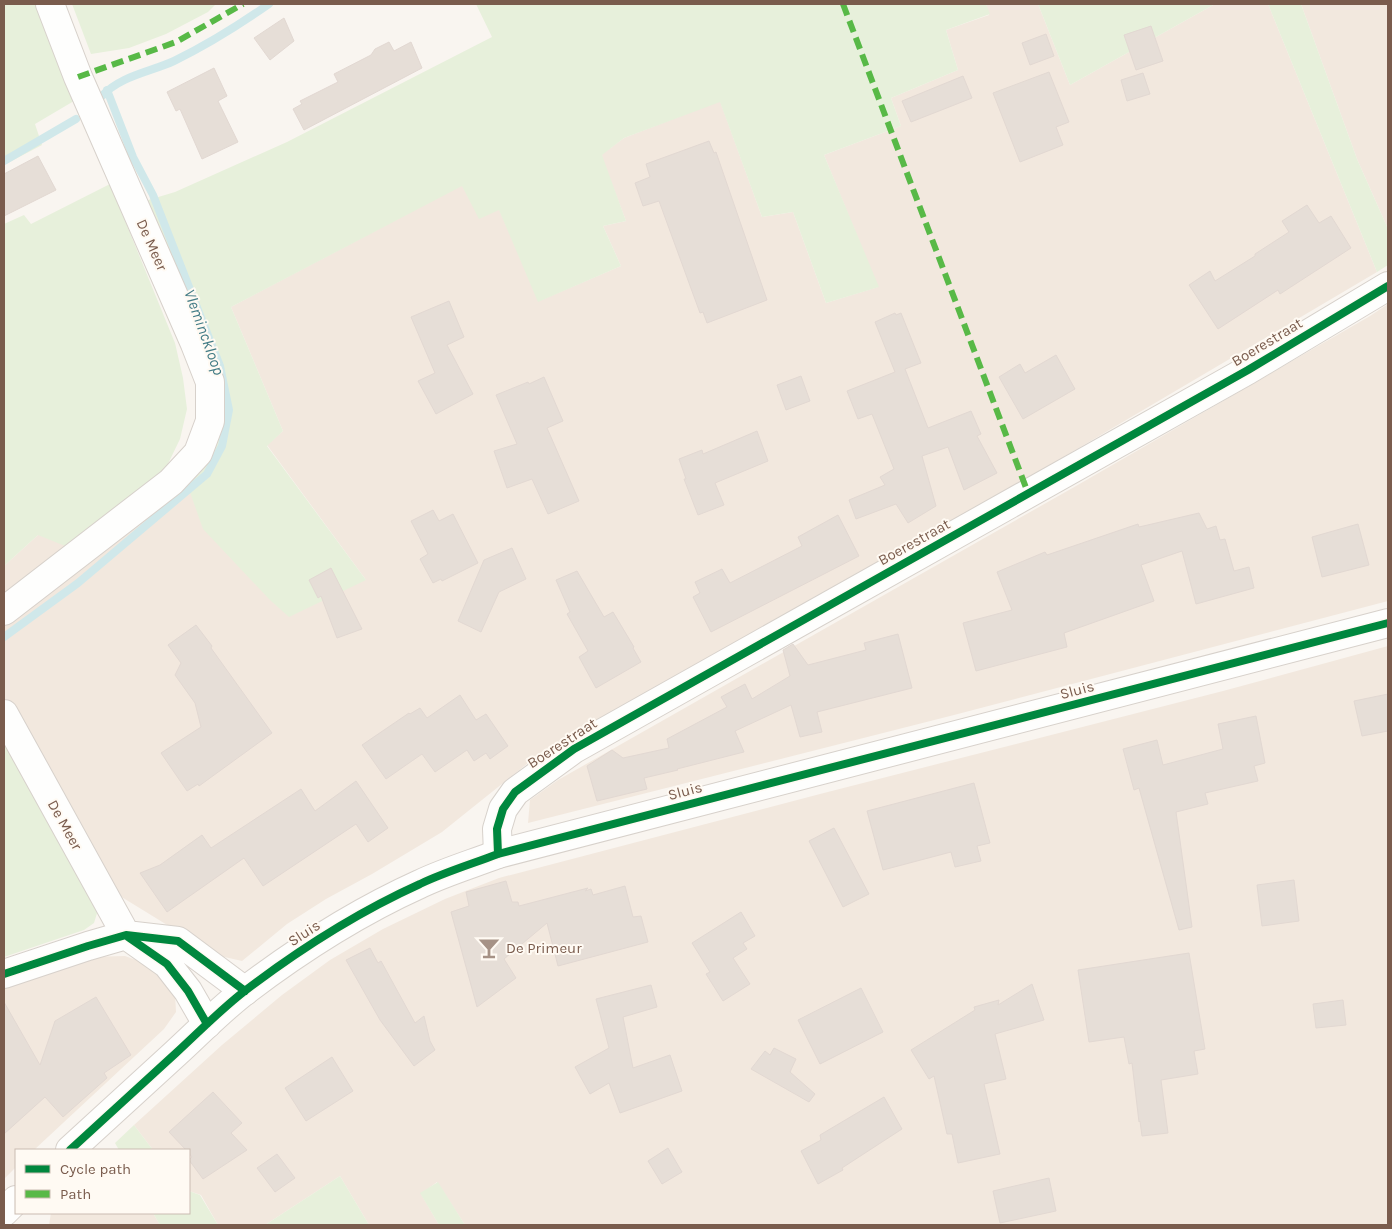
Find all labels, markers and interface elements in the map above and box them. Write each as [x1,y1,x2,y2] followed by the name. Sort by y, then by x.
[133,216,172,274] street label: De Meer
[180,287,229,378] water label: Vleminckloop
[1228,314,1306,370] street label: Boerestraat
[875,515,953,569] street label: Boerestraat
[1058,677,1096,703] street label: Sluis
[524,714,601,772] street label: Boerestraat
[666,778,704,804] street label: Sluis
[44,797,86,854] street label: De Meer
[285,916,323,950] street label: Sluis
[476,935,502,961] bar icon: De Primeur
[506,939,582,957] place label: De Primeur
[15,1149,190,1214] legend
[60,1160,131,1178] text: Cycle path
[60,1185,91,1203] text: Path

